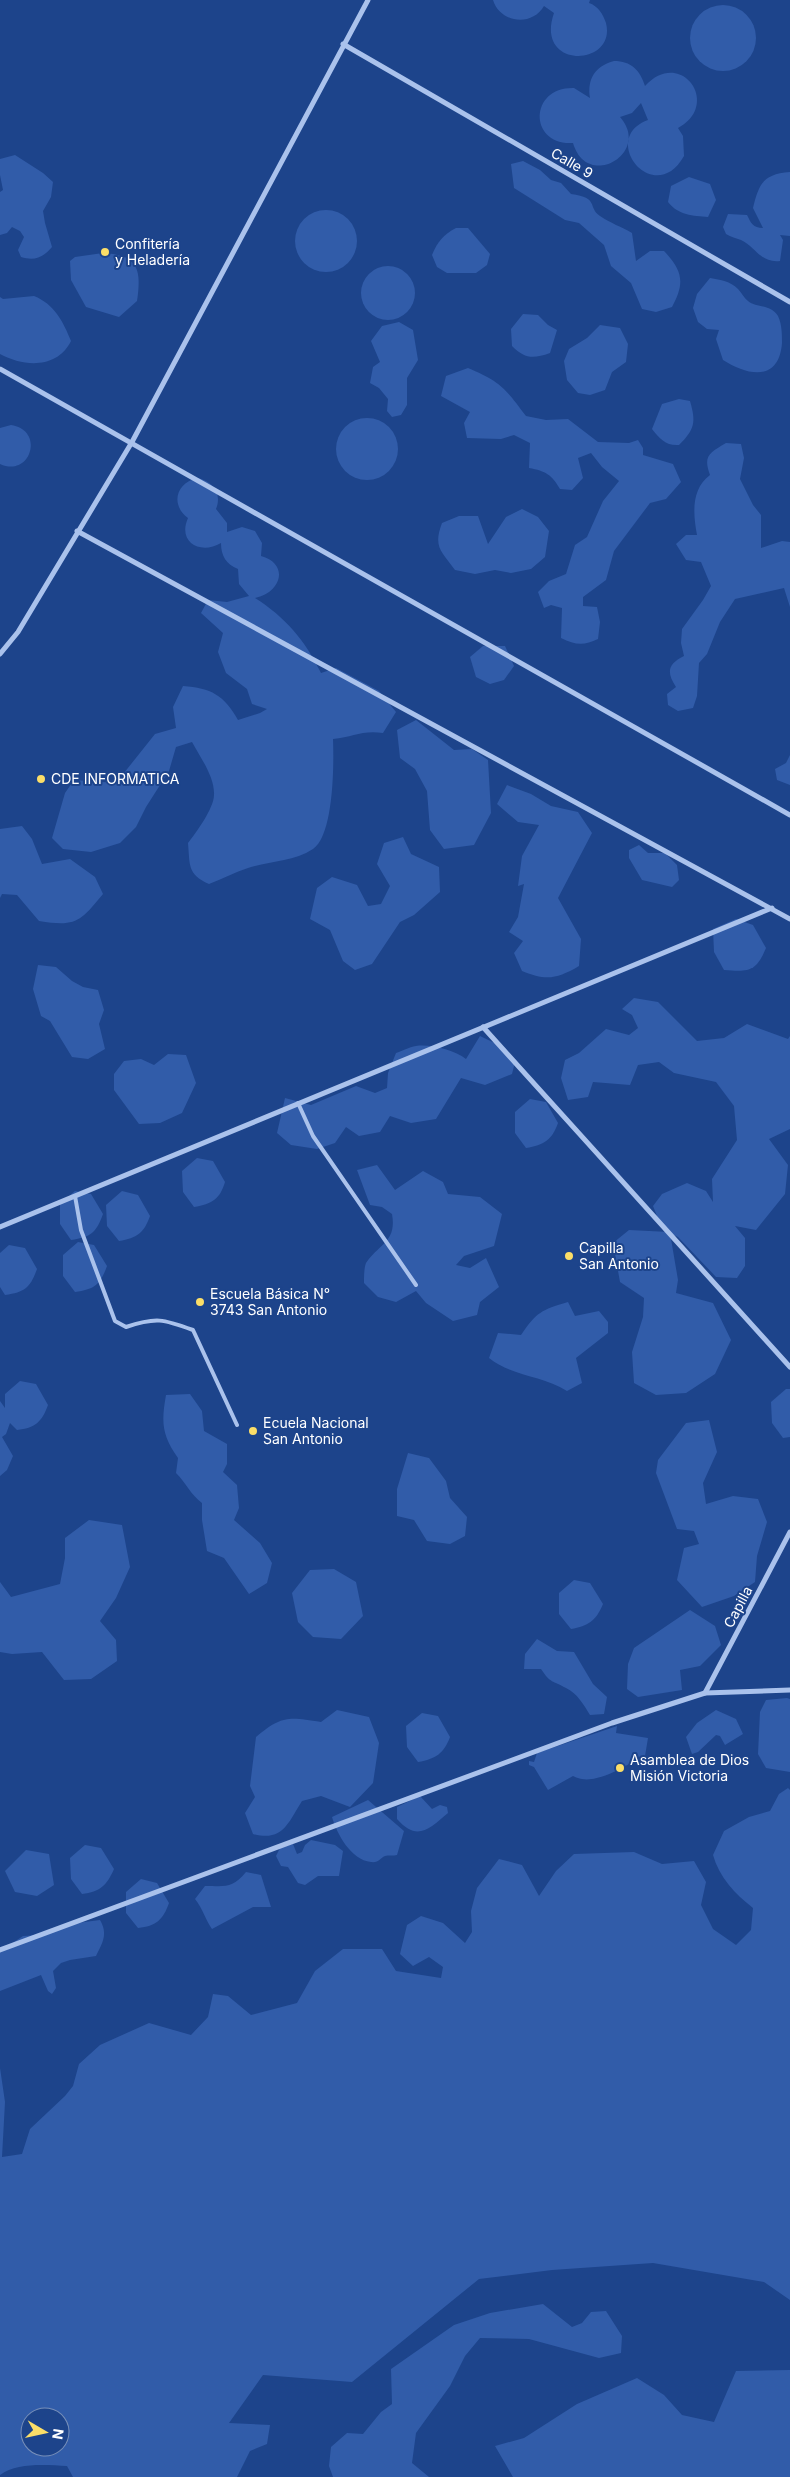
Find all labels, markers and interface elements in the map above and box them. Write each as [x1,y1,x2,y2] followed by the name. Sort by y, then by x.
[548,144,596,181] street label: Calle 9
[115,235,190,268] place label: Confitería y Heladería
[99,246,111,258] marker: Confitería y Heladería
[51,770,180,787] place label: CDE INFORMATICA
[35,773,47,785] marker: CDE INFORMATICA
[579,1239,659,1272] place label: Capilla San Antonio
[563,1250,575,1262] marker: Capilla San Antonio
[210,1285,330,1318] place label: Escuela Básica N° 3743 San Antonio
[194,1296,206,1308] marker: Escuela Básica N° 3743 San Antonio
[263,1414,369,1447] place label: Ecuela Nacional San Antonio
[247,1425,259,1437] marker: Ecuela Nacional San Antonio
[720,1583,756,1630] street label: Capilla
[630,1751,749,1784] place label: Asamblea de Dios Misión Victoria
[614,1762,626,1774] marker: Asamblea de Dios Misión Victoria
[20,2407,70,2457] north arrow
[49,2428,68,2441] text: N

